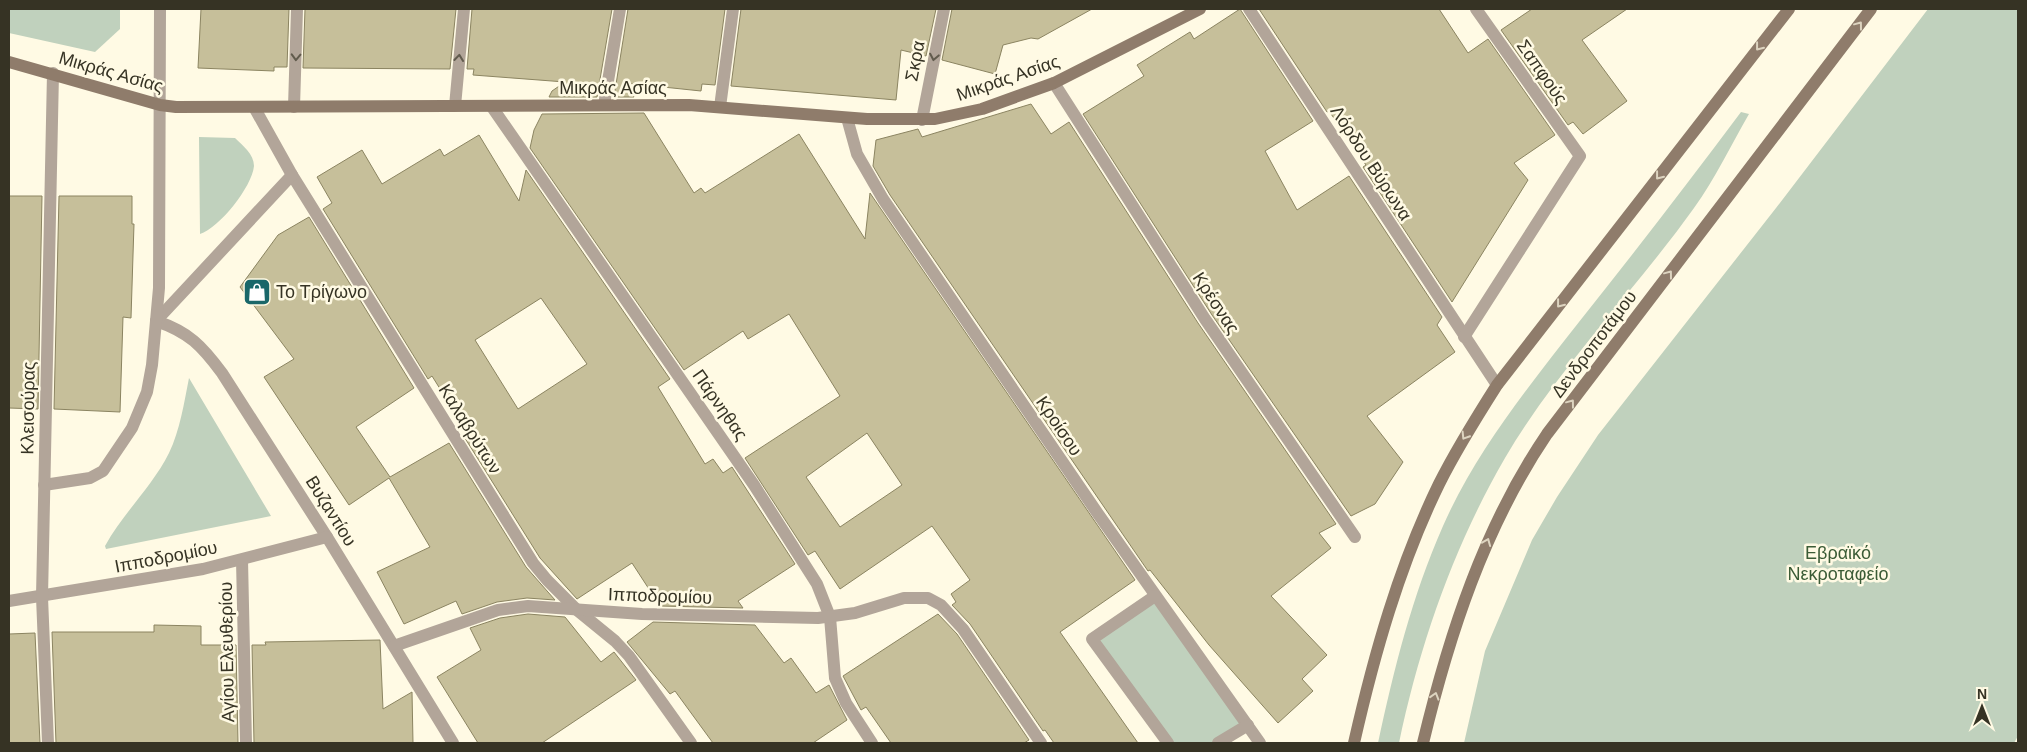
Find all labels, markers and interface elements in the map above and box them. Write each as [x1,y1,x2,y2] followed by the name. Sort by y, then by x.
[1853,22,1861,31] one-way arrow
[1513,36,1572,108] street label: Σαπφούς
[901,39,929,83] street label: Σκρα
[1756,41,1765,51] one-way arrow
[57,48,166,97] street label: Μικράς Ασίας
[954,51,1062,105] street label: Μικράς Ασίας
[930,52,940,61] one-way arrow
[453,53,464,61] one-way arrow
[290,54,301,62] one-way arrow
[559,78,667,98] street label: Μικράς Ασίας
[1326,102,1416,224] street label: Λόρδου Βύρωνα
[1657,170,1665,179] one-way arrow
[1189,268,1243,338] street label: Κρέσνας
[1663,270,1672,280] one-way arrow
[242,277,272,307] shop icon: Το Τρίγωνο
[276,282,367,302] place label: Το Τρίγωνο
[1547,287,1641,401] street label: Δενδροποτάμου
[1557,298,1565,307] one-way arrow
[17,361,39,455] street label: Κλεισούρας
[688,366,752,444] street label: Πάρνηθας
[435,381,505,477] street label: Καλαβρύτων
[1032,393,1086,459] street label: Κροίσου
[1565,400,1573,409] one-way arrow
[1462,430,1472,439] one-way arrow
[302,472,360,550] street label: Βυζαντίου
[113,537,219,577] street label: Ιπποδρομίου
[1481,538,1492,547] one-way arrow
[1788,543,1889,584] park label: Εβραϊκό Νεκροταφείο
[216,582,238,722] street label: Αγίου Ελευθερίου
[608,584,712,608] street label: Ιπποδρομίου
[1957,682,2007,732] north arrow
[1977,686,1987,702] text: N
[1430,692,1440,701] one-way arrow

